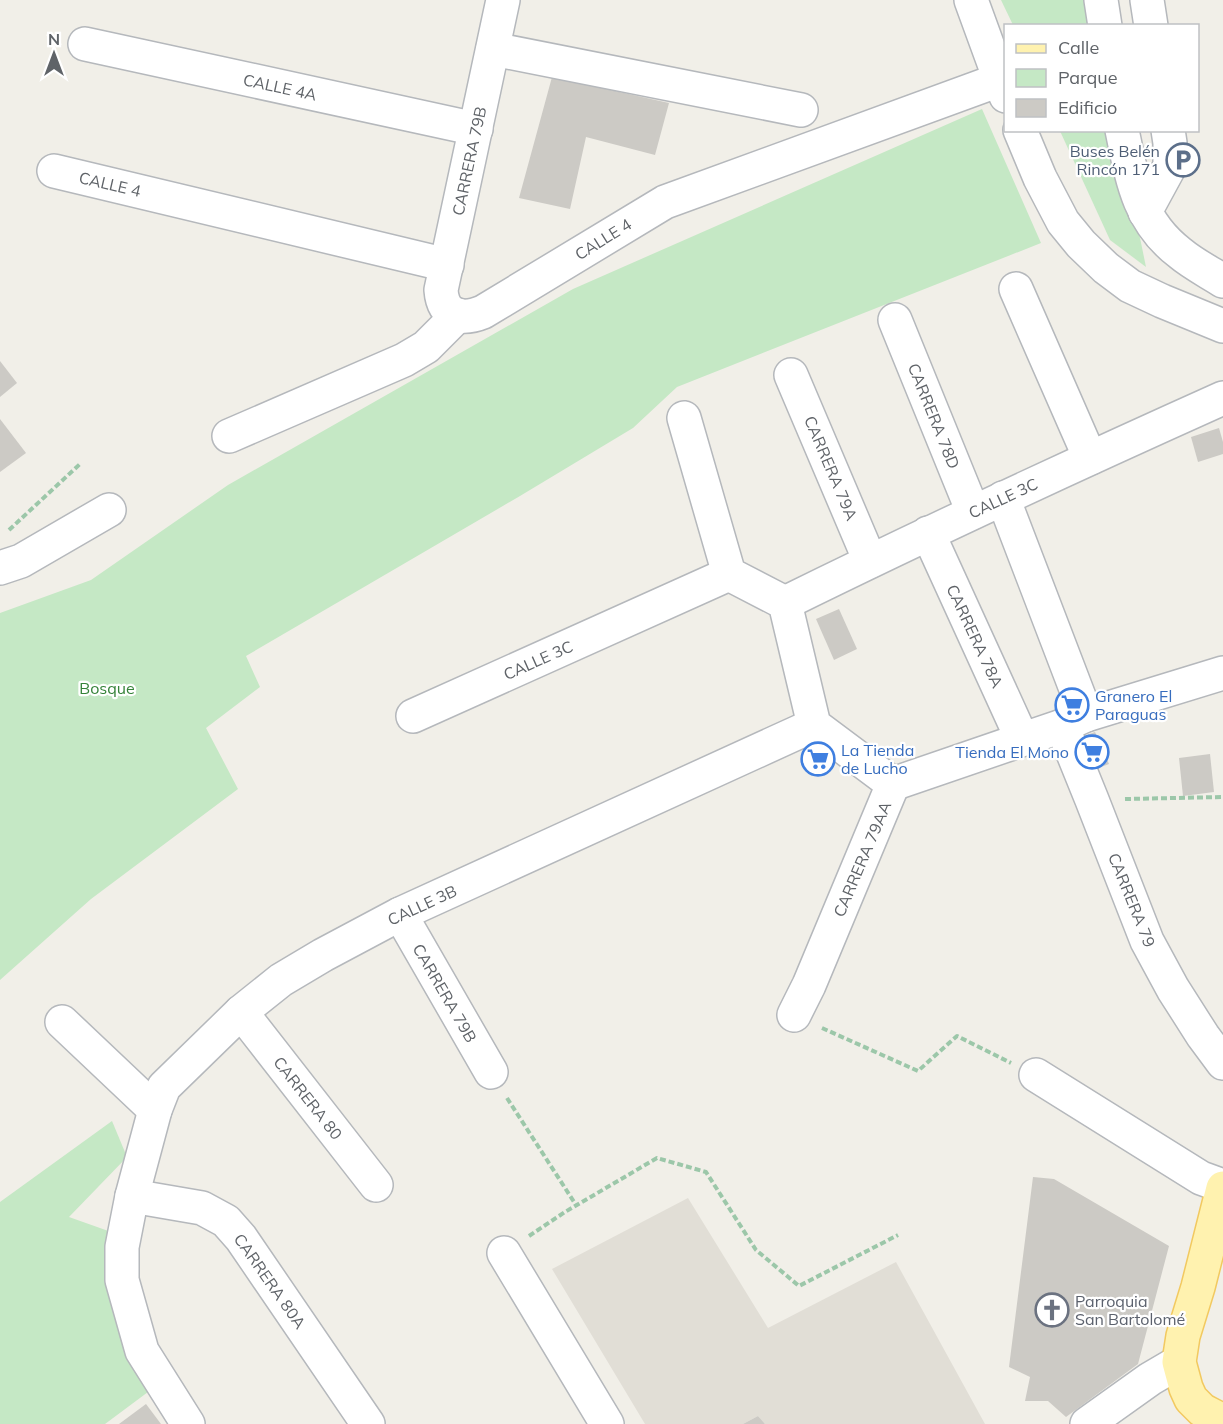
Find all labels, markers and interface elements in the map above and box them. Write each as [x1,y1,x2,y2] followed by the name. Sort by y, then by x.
[24,24,84,84] north arrow
[1004,24,1199,132] legend
[48,29,60,49] text: N
[1058,36,1099,59] text: Calle
[1058,66,1117,89] text: Parque
[241,69,319,105] street label: CALLE 4A
[1058,96,1117,119] text: Edificio
[448,105,490,217] street label: CARRERA 79B
[1070,141,1160,179] place label: Buses Belén Rincón 171
[1165,142,1201,178] parking icon: Buses Belén Rincón 171
[77,167,143,201] street label: CALLE 4
[571,214,635,264] street label: CALLE 4
[904,360,964,472] street label: CARRERA 78D
[800,413,862,524] street label: CARRERA 79A
[965,473,1041,523] street label: CALLE 3C
[942,581,1008,691] street label: CARRERA 78A
[500,636,576,684] street label: CALLE 3C
[79,678,135,698] park label: Bosque
[1095,686,1172,724] place label: Granero El Paraguas
[1054,687,1090,723] supermarket icon: Granero El Paraguas
[1074,734,1110,770] supermarket icon: Tienda El Mono
[841,740,914,778] place label: La Tienda de Lucho
[800,741,836,777] supermarket icon: La Tienda de Lucho
[955,742,1069,762] place label: Tienda El Mono
[829,798,895,920] street label: CARRERA 79AA
[1104,850,1160,950] street label: CARRERA 79
[384,880,460,930] street label: CALLE 3B
[409,940,481,1046] street label: CARRERA 79B
[269,1052,347,1144] street label: CARRERA 80
[230,1229,310,1333] street label: CARRERA 80A
[1075,1291,1185,1329] place label: Parroquia San Bartolomé
[1034,1292,1070,1328] church icon: Parroquia San Bartolomé

